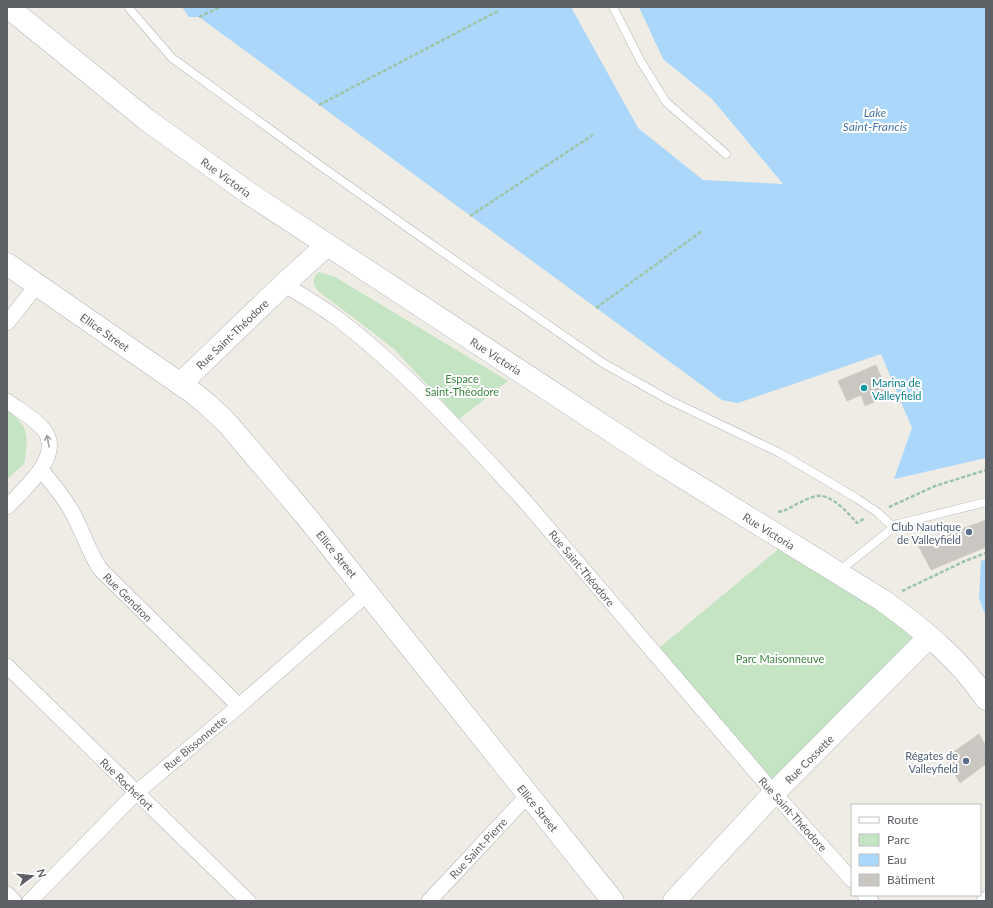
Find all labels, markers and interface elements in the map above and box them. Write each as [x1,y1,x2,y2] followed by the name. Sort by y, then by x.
[843,105,908,134] water label: Lake Saint-Francis
[198,155,254,199] street label: Rue Victoria
[193,296,271,372] street label: Rue Saint-Théodore
[78,310,132,354] street label: Ellice Street
[468,335,524,377] street label: Rue Victoria
[425,372,499,398] park label: Espace Saint-Théodore
[872,376,922,402] place label: Marina de Valleyfield
[859,383,869,393] marker: Marina de Valleyfield
[44,435,52,448] one-way arrow
[741,510,797,552] street label: Rue Victoria
[891,520,961,546] place label: Club Nautique de Valleyfield
[546,527,618,609] street label: Rue Saint-Théodore
[964,527,974,537] marker: Club Nautique de Valleyfield
[314,528,360,580] street label: Ellice Street
[101,570,155,624] street label: Rue Gendron
[736,652,824,665] park label: Parc Maisonneuve
[161,713,229,773] street label: Rue Bissonnette
[782,732,836,786] street label: Rue Cossette
[905,749,958,775] place label: Régates de Valleyfield
[98,755,156,813] street label: Rue Rochefort
[961,756,971,766] marker: Régates de Valleyfield
[756,774,830,854] street label: Rue Saint-Théodore
[515,782,561,834] street label: Ellice Street
[851,804,981,896] legend
[887,812,918,827] text: Route
[447,815,510,881] street label: Rue Saint-Pierre
[887,832,910,847] text: Parc
[887,852,907,867] text: Eau
[12,856,52,896] north arrow
[35,867,50,879] text: N
[887,872,936,887] text: Bâtiment

